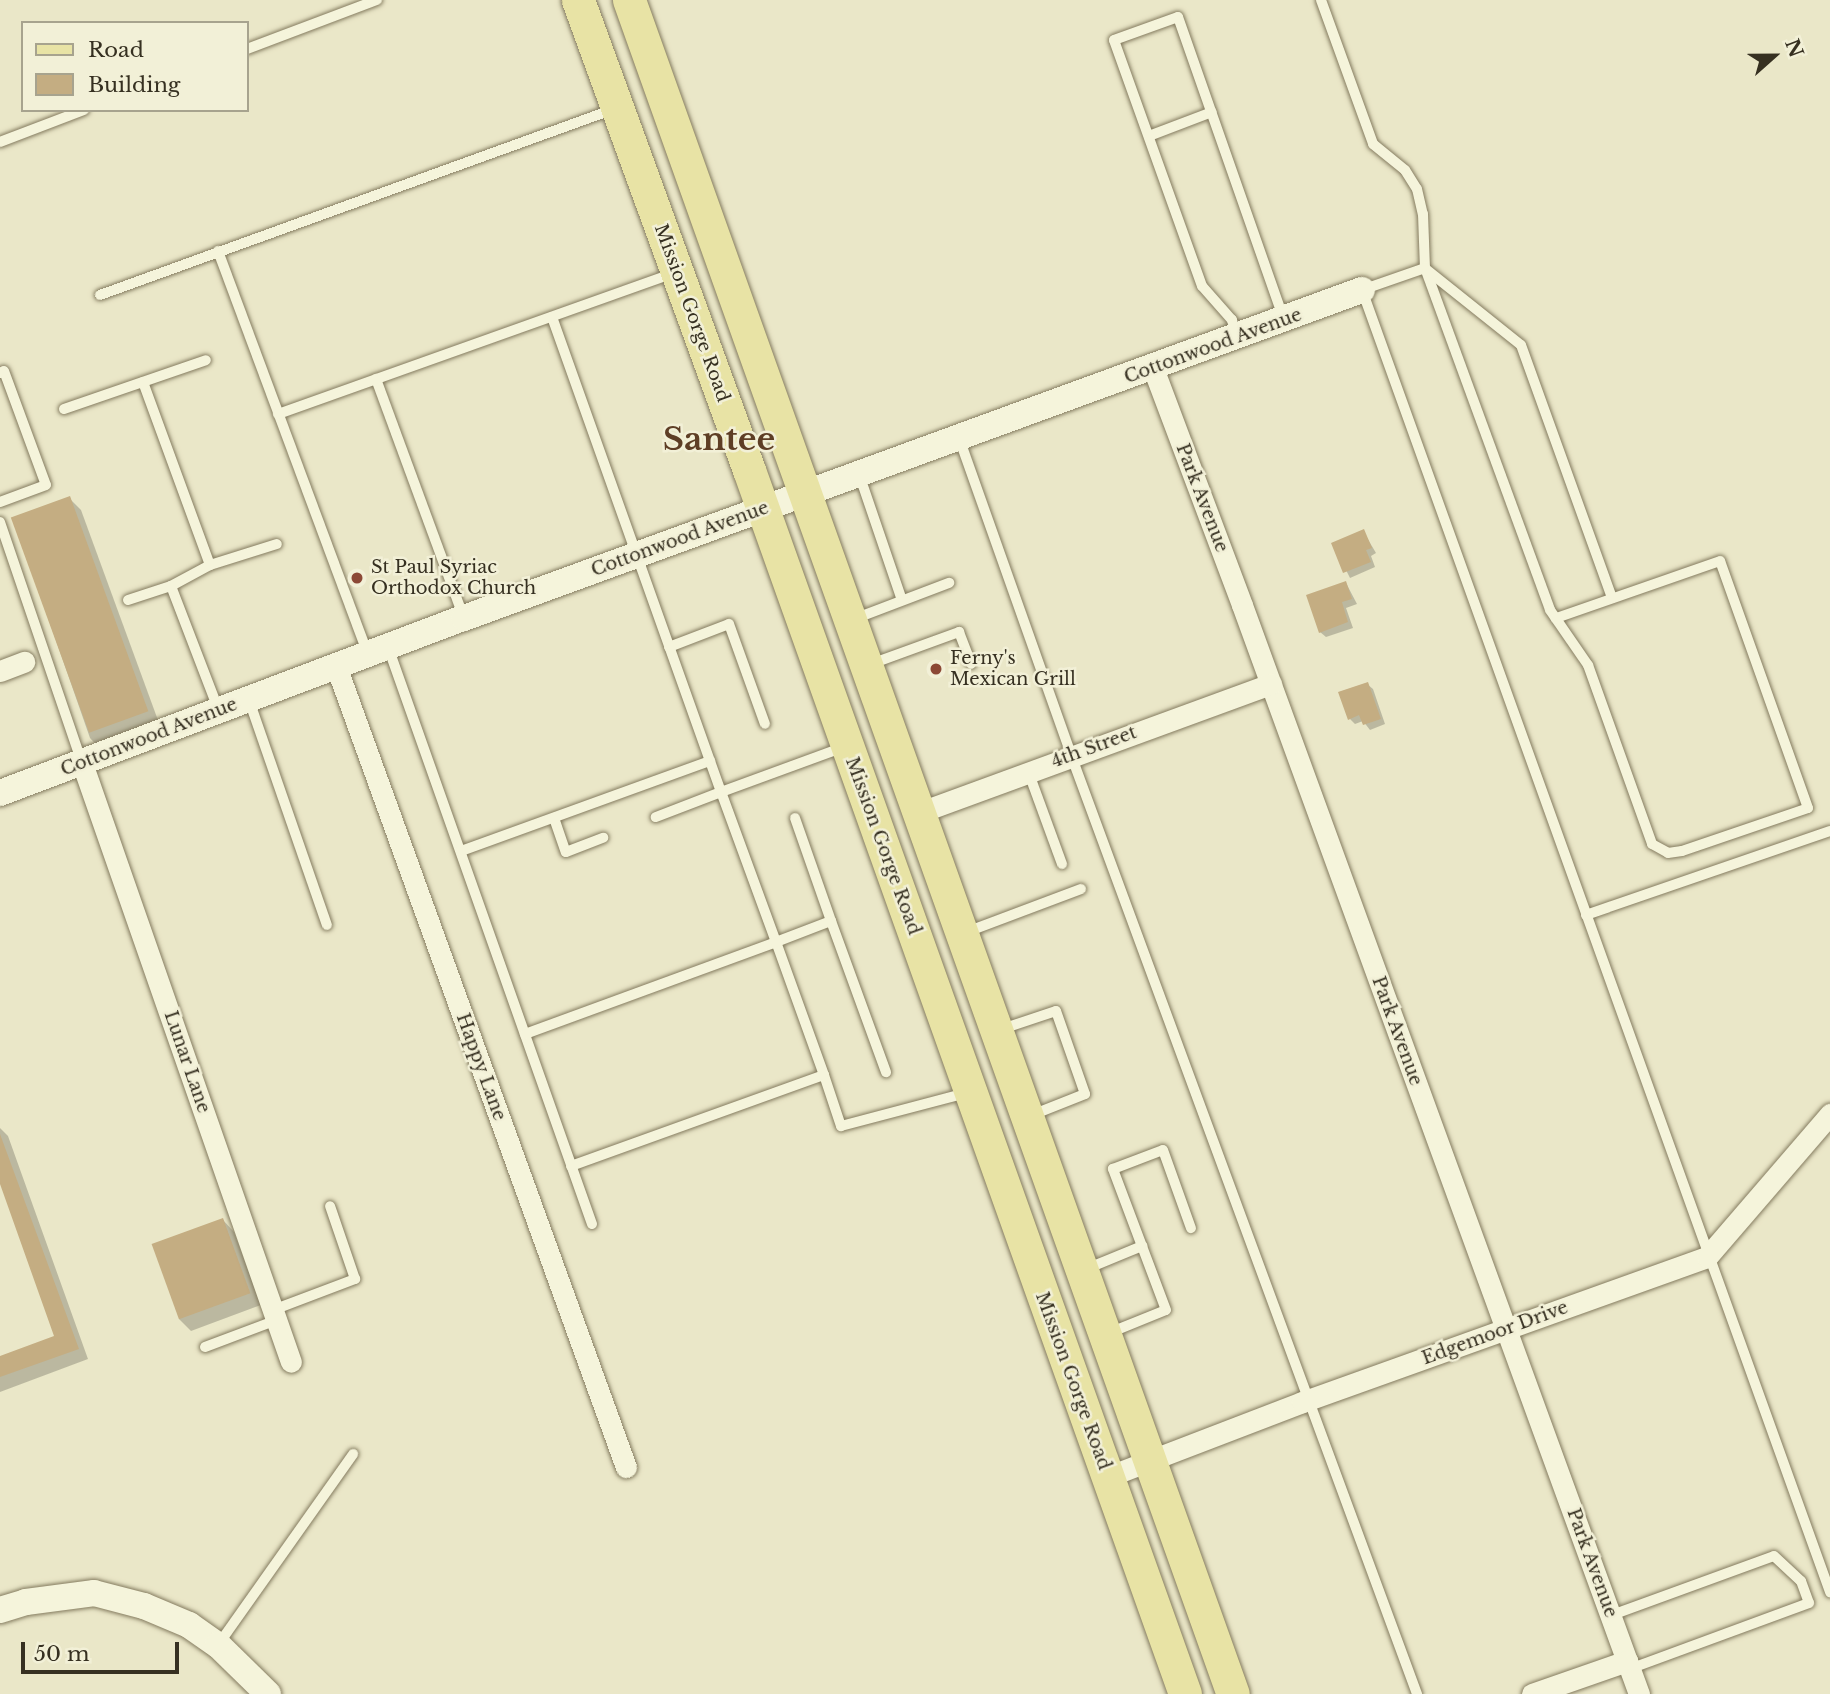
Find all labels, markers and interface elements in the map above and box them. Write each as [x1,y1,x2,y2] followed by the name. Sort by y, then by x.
[21,21,248,112] legend
[1739,21,1809,91] north arrow
[1780,36,1808,61] text: N
[88,37,144,63] text: Road
[88,72,180,98] text: Building
[650,221,734,405] street label: Mission Gorge Road
[1121,304,1305,388] street label: Cottonwood Avenue
[663,420,775,458] district label: Santee
[1171,440,1233,556] street label: Park Avenue
[588,497,772,581] street label: Cottonwood Avenue
[371,557,536,600] place label: St Paul Syriac Orthodox Church
[349,570,365,586] marker: St Paul Syriac Orthodox Church
[950,648,1076,690] place label: Ferny's Mexican Grill
[928,661,944,677] marker: Ferny's Mexican Grill
[57,693,241,781] street label: Cottonwood Avenue
[1048,722,1140,772] street label: 4th Street
[841,754,925,938] street label: Mission Gorge Road
[1367,973,1427,1089] street label: Park Avenue
[159,1008,215,1116] street label: Lunar Lane
[451,1010,511,1124] street label: Happy Lane
[1031,1289,1115,1473] street label: Mission Gorge Road
[1419,1296,1571,1370] street label: Edgemoor Drive
[1562,1505,1622,1621] street label: Park Avenue
[24,1628,182,1672] scale bar
[34,1641,89,1667] text: 50 m

